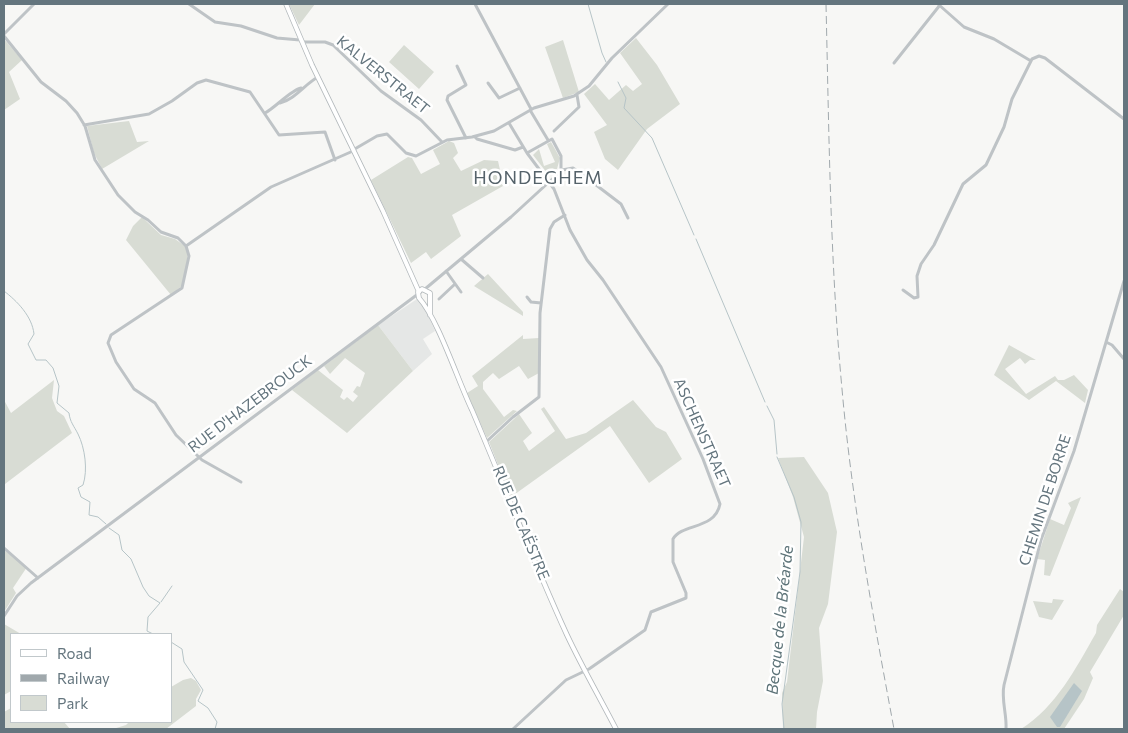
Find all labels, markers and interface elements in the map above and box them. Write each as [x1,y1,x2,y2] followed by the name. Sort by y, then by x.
[333,32,433,118] street label: KALVERSTRAET
[472,167,604,189] district label: HONDEGHEM
[185,352,315,456] street label: RUE D'HAZEBROUCK
[670,375,734,491] street label: ASCHENSTRAET
[1015,432,1075,568] street label: CHEMIN DE BORRE
[489,463,553,583] street label: RUE DE CAËSTRE
[763,545,797,695] water label: Becque de la Bréarde
[10,633,172,723] legend
[57,644,92,662] text: Road
[57,669,110,687] text: Railway
[57,694,88,712] text: Park

